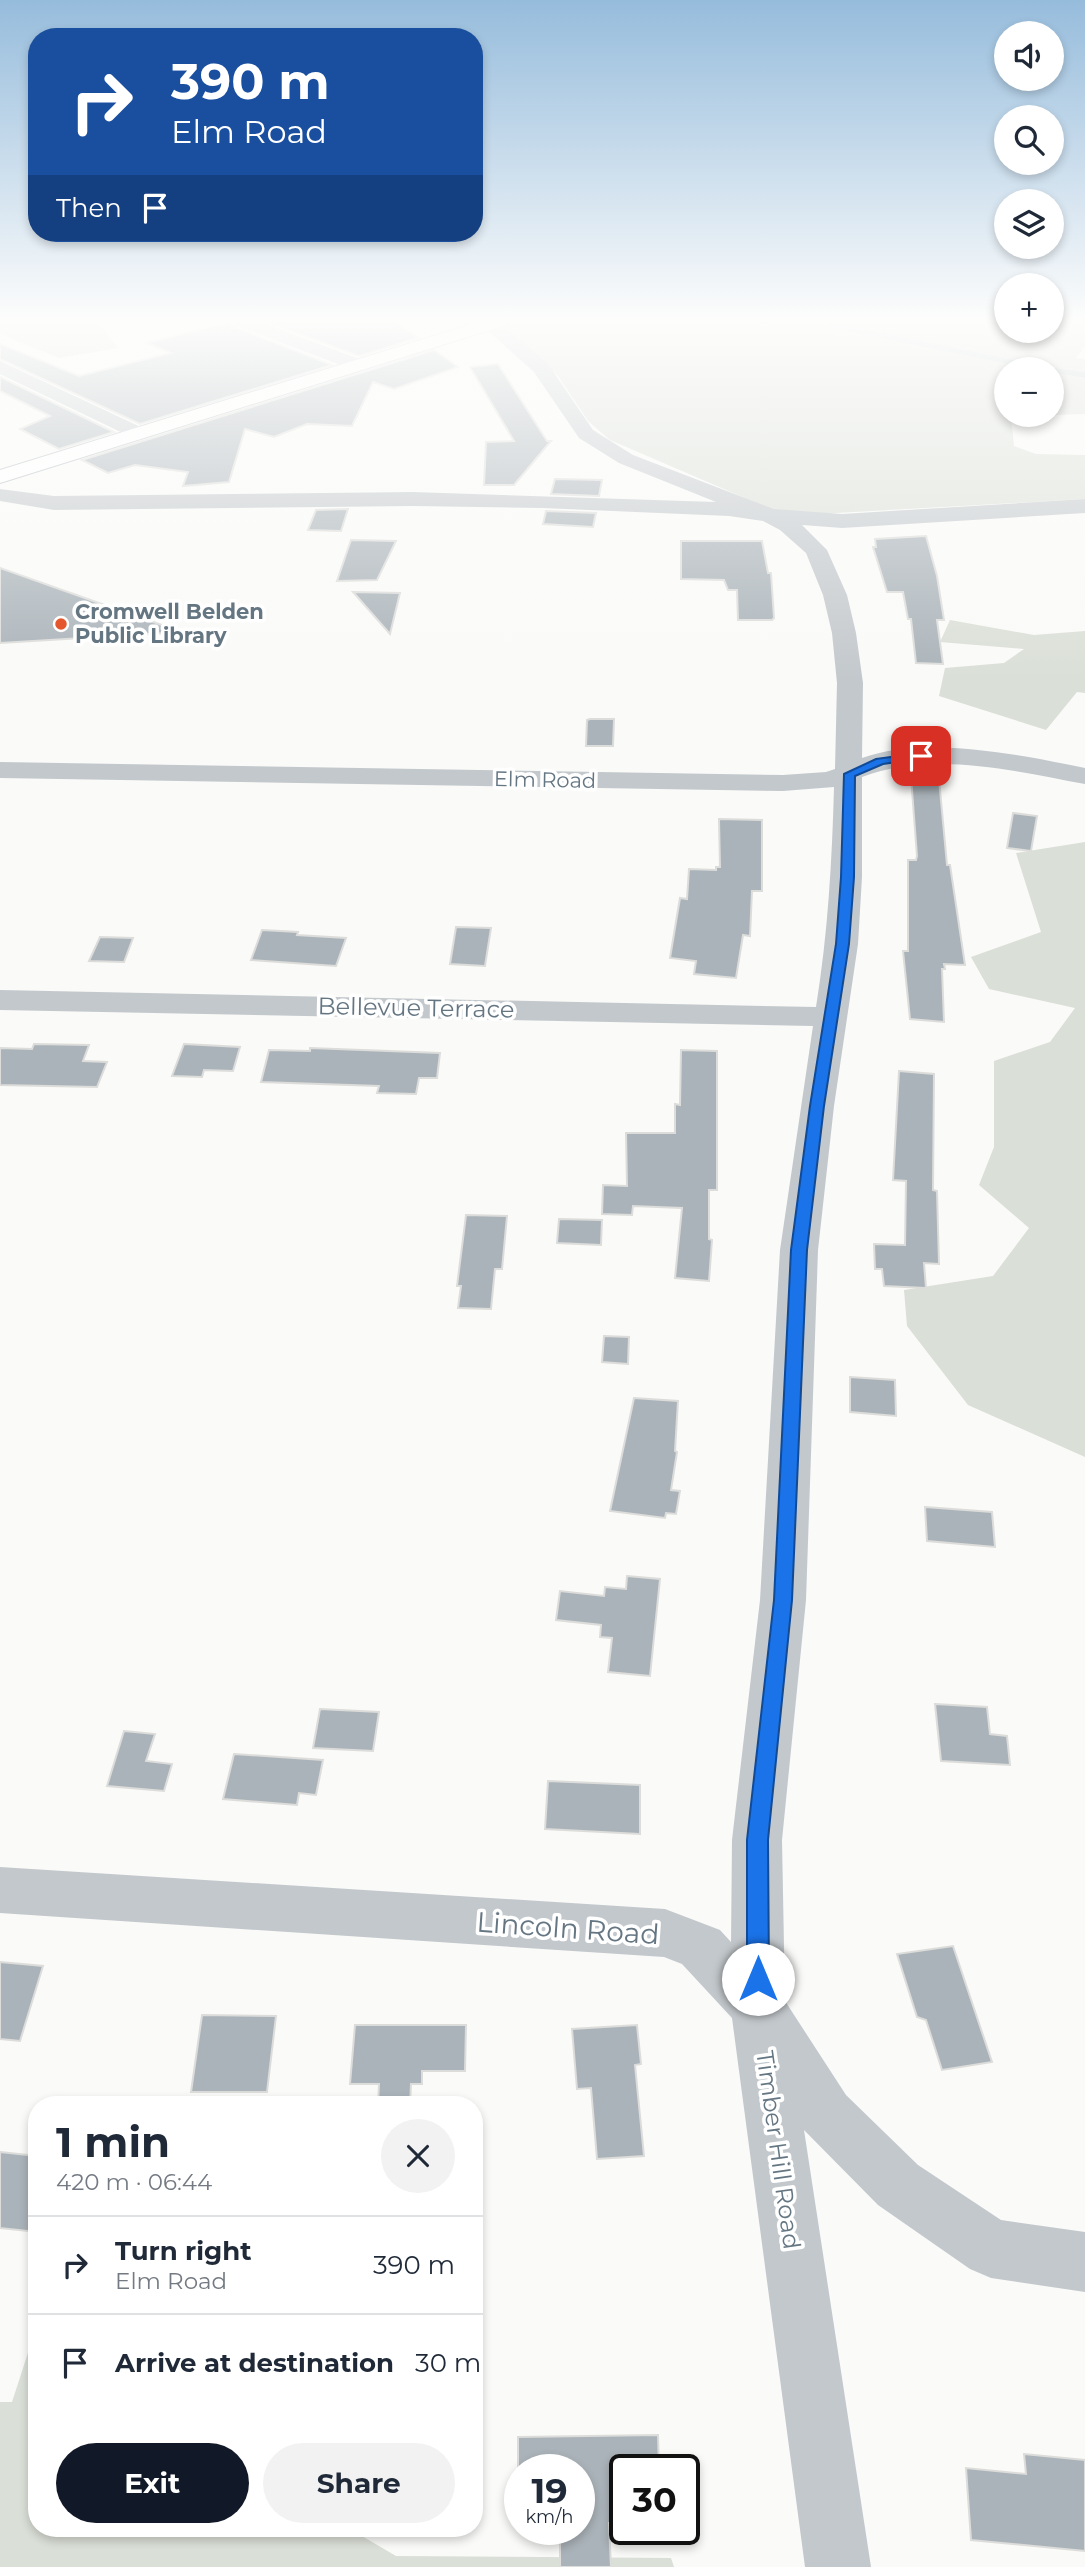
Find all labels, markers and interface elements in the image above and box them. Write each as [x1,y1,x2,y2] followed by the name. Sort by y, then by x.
[994,21,1064,427] map controls
[994,21,1064,91] button: sound
[171,52,330,111] text: 390 m
[56,56,147,147] icon: right
[994,105,1064,175] button: search
[171,112,327,151] text: Elm Road
[136,189,174,227] icon: arrive
[994,189,1064,259] button: layers
[56,192,122,224] text: Then
[994,273,1064,343] button: +
[994,357,1064,427] button: −
[75,599,264,648] place label: Cromwell Belden Public Library
[53,616,69,632] marker: Cromwell Belden Public Library
[891,726,951,786] pin
[902,737,940,775] icon: arrive
[494,766,596,793] street label: Elm Road
[317,991,515,1024] street label: Bellevue Terrace
[476,1905,660,1951] street label: Lincoln Road
[721,1942,795,2016] position arrow
[750,2049,807,2251] street label: Timber Hill Road
[56,2116,170,2168] text: 1 min
[381,2119,455,2193] button: close
[56,2168,212,2196] text: 420 m · 06:44
[115,2235,251,2267] text: Turn right
[56,2246,94,2284] icon: right
[373,2249,455,2281] text: 390 m
[115,2267,227,2295] text: Elm Road
[56,2344,94,2382] icon: arrive
[115,2347,394,2379] text: Arrive at destination
[415,2347,481,2379] text: 30 m
[56,2443,249,2523] button: Exit
[263,2443,455,2523] button: Share
[609,2454,700,2545] speed limit sign: 30
[531,2469,568,2512] text: 19
[525,2506,574,2528] text: km/h

